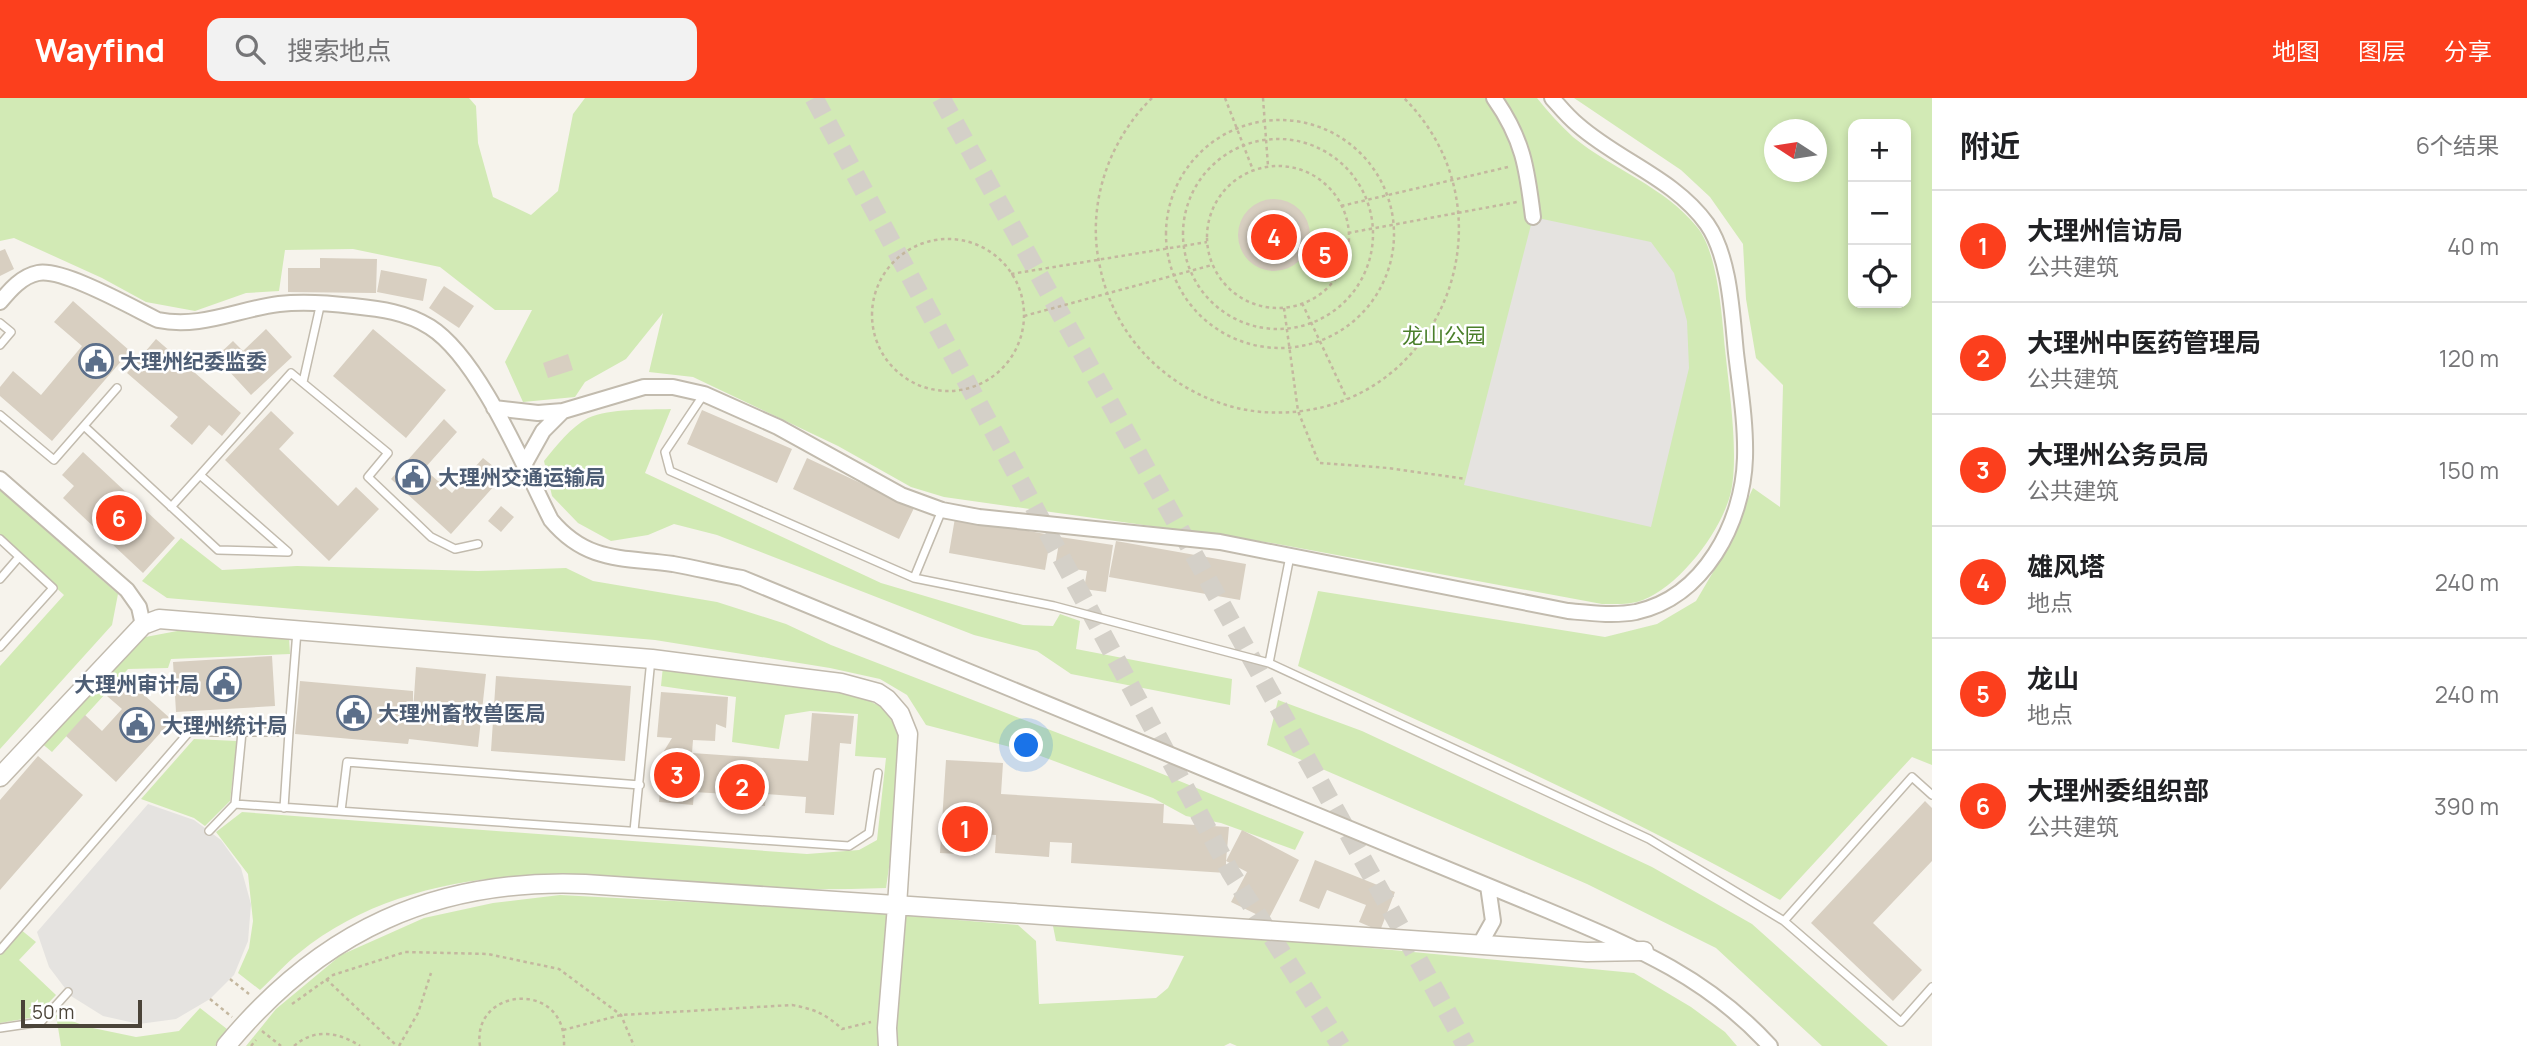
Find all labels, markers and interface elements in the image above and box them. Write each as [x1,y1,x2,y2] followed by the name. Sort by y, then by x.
[207,18,697,81] search box
[35,27,165,72] text: Wayfind
[231,30,269,68] icon: search
[287,32,391,68] text: 搜索地点
[2272,34,2320,67] text: 地图
[2358,34,2406,67] text: 图层
[2444,34,2492,67] text: 分享
[1764,119,1827,182] north arrow
[1848,119,1911,308] map controls
[1848,119,1911,182] button: +
[1960,125,2020,166] text: 附近
[2416,129,2499,161] text: 6个结果
[1848,182,1911,245] button: −
[1251,211,1297,263] pin: 4
[2027,212,2183,248] text: 大理州信访局
[1302,229,1348,281] pin: 5
[1978,230,1988,262] text: 1
[2447,230,2499,262] text: 40 m
[1848,245,1911,308] button: locate
[2027,250,2119,282] text: 公共建筑
[1402,321,1486,349] park label: 龙山公园
[2027,324,2261,360] text: 大理州中医药管理局
[77,342,115,380] public building icon: 大理州纪委监委
[1976,342,1990,374] text: 2
[2439,342,2499,374] text: 120 m
[120,347,267,375] place label: 大理州纪委监委
[2027,362,2119,394] text: 公共建筑
[2027,436,2209,472] text: 大理州公务员局
[1976,454,1990,486] text: 3
[2439,454,2499,486] text: 150 m
[394,458,432,496] public building icon: 大理州交通运输局
[438,463,606,491] place label: 大理州交通运输局
[2027,474,2119,506] text: 公共建筑
[96,492,142,544] pin: 6
[2027,548,2105,584] text: 雄风塔
[1976,566,1990,598] text: 4
[2435,566,2499,598] text: 240 m
[2027,586,2073,618] text: 地点
[2027,660,2079,696] text: 龙山
[205,665,243,703] public building icon: 大理州审计局
[74,670,200,698] place label: 大理州审计局
[1976,678,1990,710] text: 5
[2435,678,2499,710] text: 240 m
[335,694,373,732] public building icon: 大理州畜牧兽医局
[2027,698,2073,730] text: 地点
[378,699,546,727] place label: 大理州畜牧兽医局
[118,706,156,744] public building icon: 大理州统计局
[162,711,288,739] place label: 大理州统计局
[1009,728,1043,762] your location
[654,749,700,801] pin: 3
[719,761,765,813] pin: 2
[2027,772,2209,808] text: 大理州委组织部
[1976,790,1990,822] text: 6
[2434,790,2499,822] text: 390 m
[942,803,988,855] pin: 1
[2027,810,2119,842] text: 公共建筑
[21,997,142,1029] scale bar
[32,999,74,1025] text: 50 m

